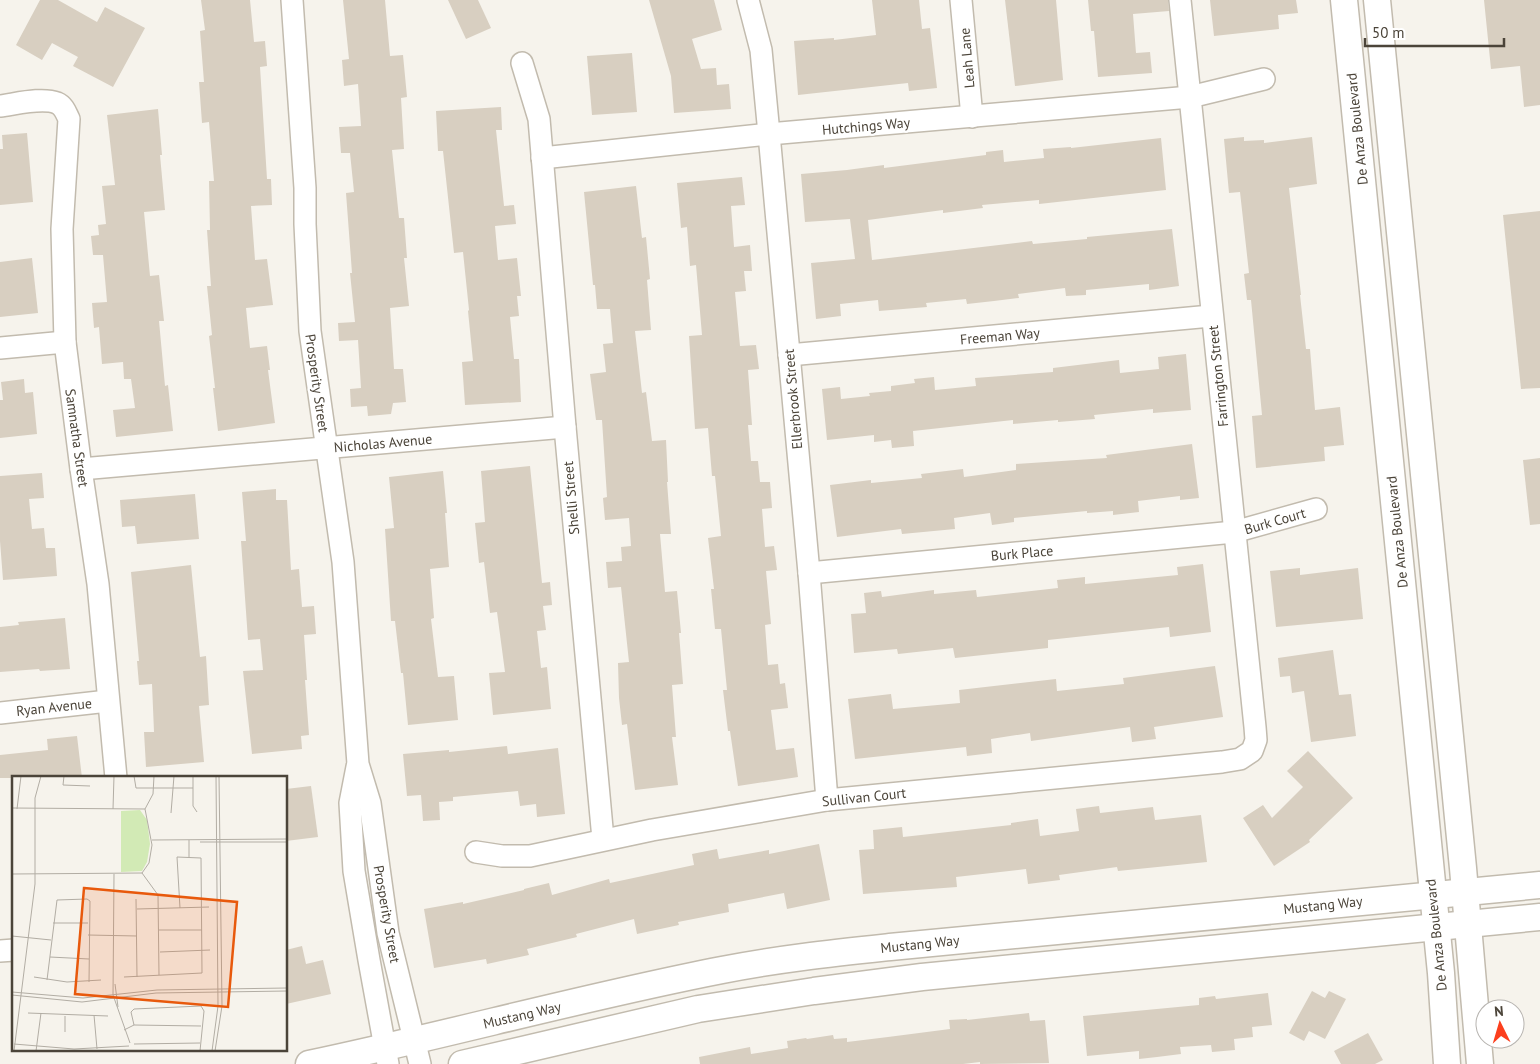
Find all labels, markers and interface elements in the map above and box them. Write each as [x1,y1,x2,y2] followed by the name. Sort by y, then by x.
[1365,15,1504,47] scale bar
[1372,23,1405,42] text: 50 m
[955,27,979,89] street label: Leah Lane
[1342,72,1372,186] street label: De Anza Boulevard
[821,113,911,139] street label: Hutchings Way
[959,324,1041,348] street label: Freeman Way
[1204,324,1232,428] street label: Farrington Street
[301,333,333,433] street label: Prosperity Street
[780,348,806,450] street label: Ellerbrook Street
[61,388,93,489] street label: Samnatha Street
[333,430,433,456] street label: Nicholas Avenue
[559,460,583,535] street label: Shelli Street
[1382,475,1412,589] street label: De Anza Boulevard
[1242,504,1308,538] street label: Burk Court
[990,541,1054,565] street label: Burk Place
[15,694,93,720] street label: Ryan Avenue
[12,776,288,1052] inset map
[821,784,907,810] street label: Sullivan Court
[370,864,404,965] street label: Prosperity Street
[1421,878,1451,992] street label: De Anza Boulevard
[1283,892,1364,918] street label: Mustang Way
[880,931,961,957] street label: Mustang Way
[481,997,563,1033] street label: Mustang Way
[1475,999,1525,1049] north arrow
[1493,1002,1504,1020] text: N

